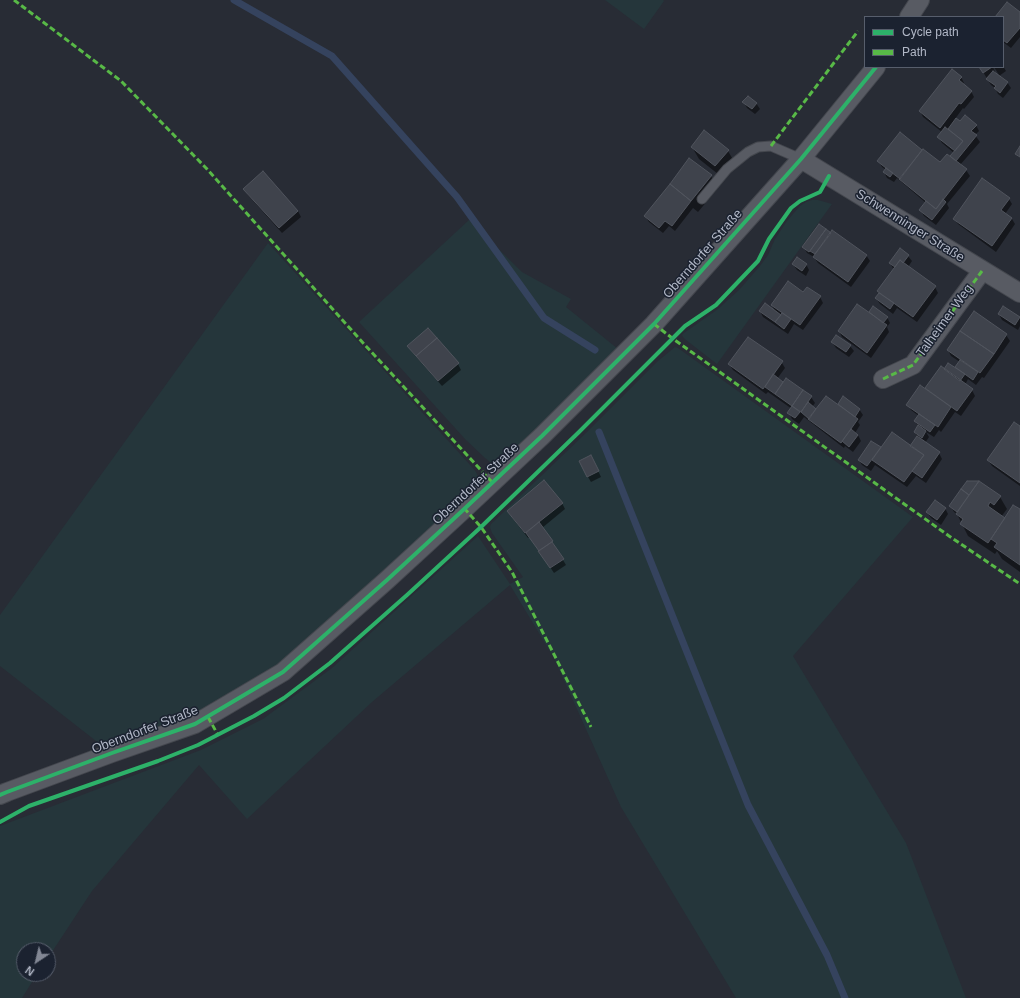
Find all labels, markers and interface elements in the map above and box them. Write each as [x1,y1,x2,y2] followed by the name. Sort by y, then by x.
[864,16,1004,68] legend
[902,25,959,39] text: Cycle path
[902,45,927,59] text: Path
[853,186,967,266] street label: Schwenninger Straße
[660,206,746,302] street label: Oberndorfer Straße
[913,281,977,361] street label: Talheimer Weg
[429,440,523,528] street label: Oberndorfer Straße
[90,703,200,757] street label: Oberndorfer Straße
[16,942,56,982] north arrow
[23,964,36,978] text: N

